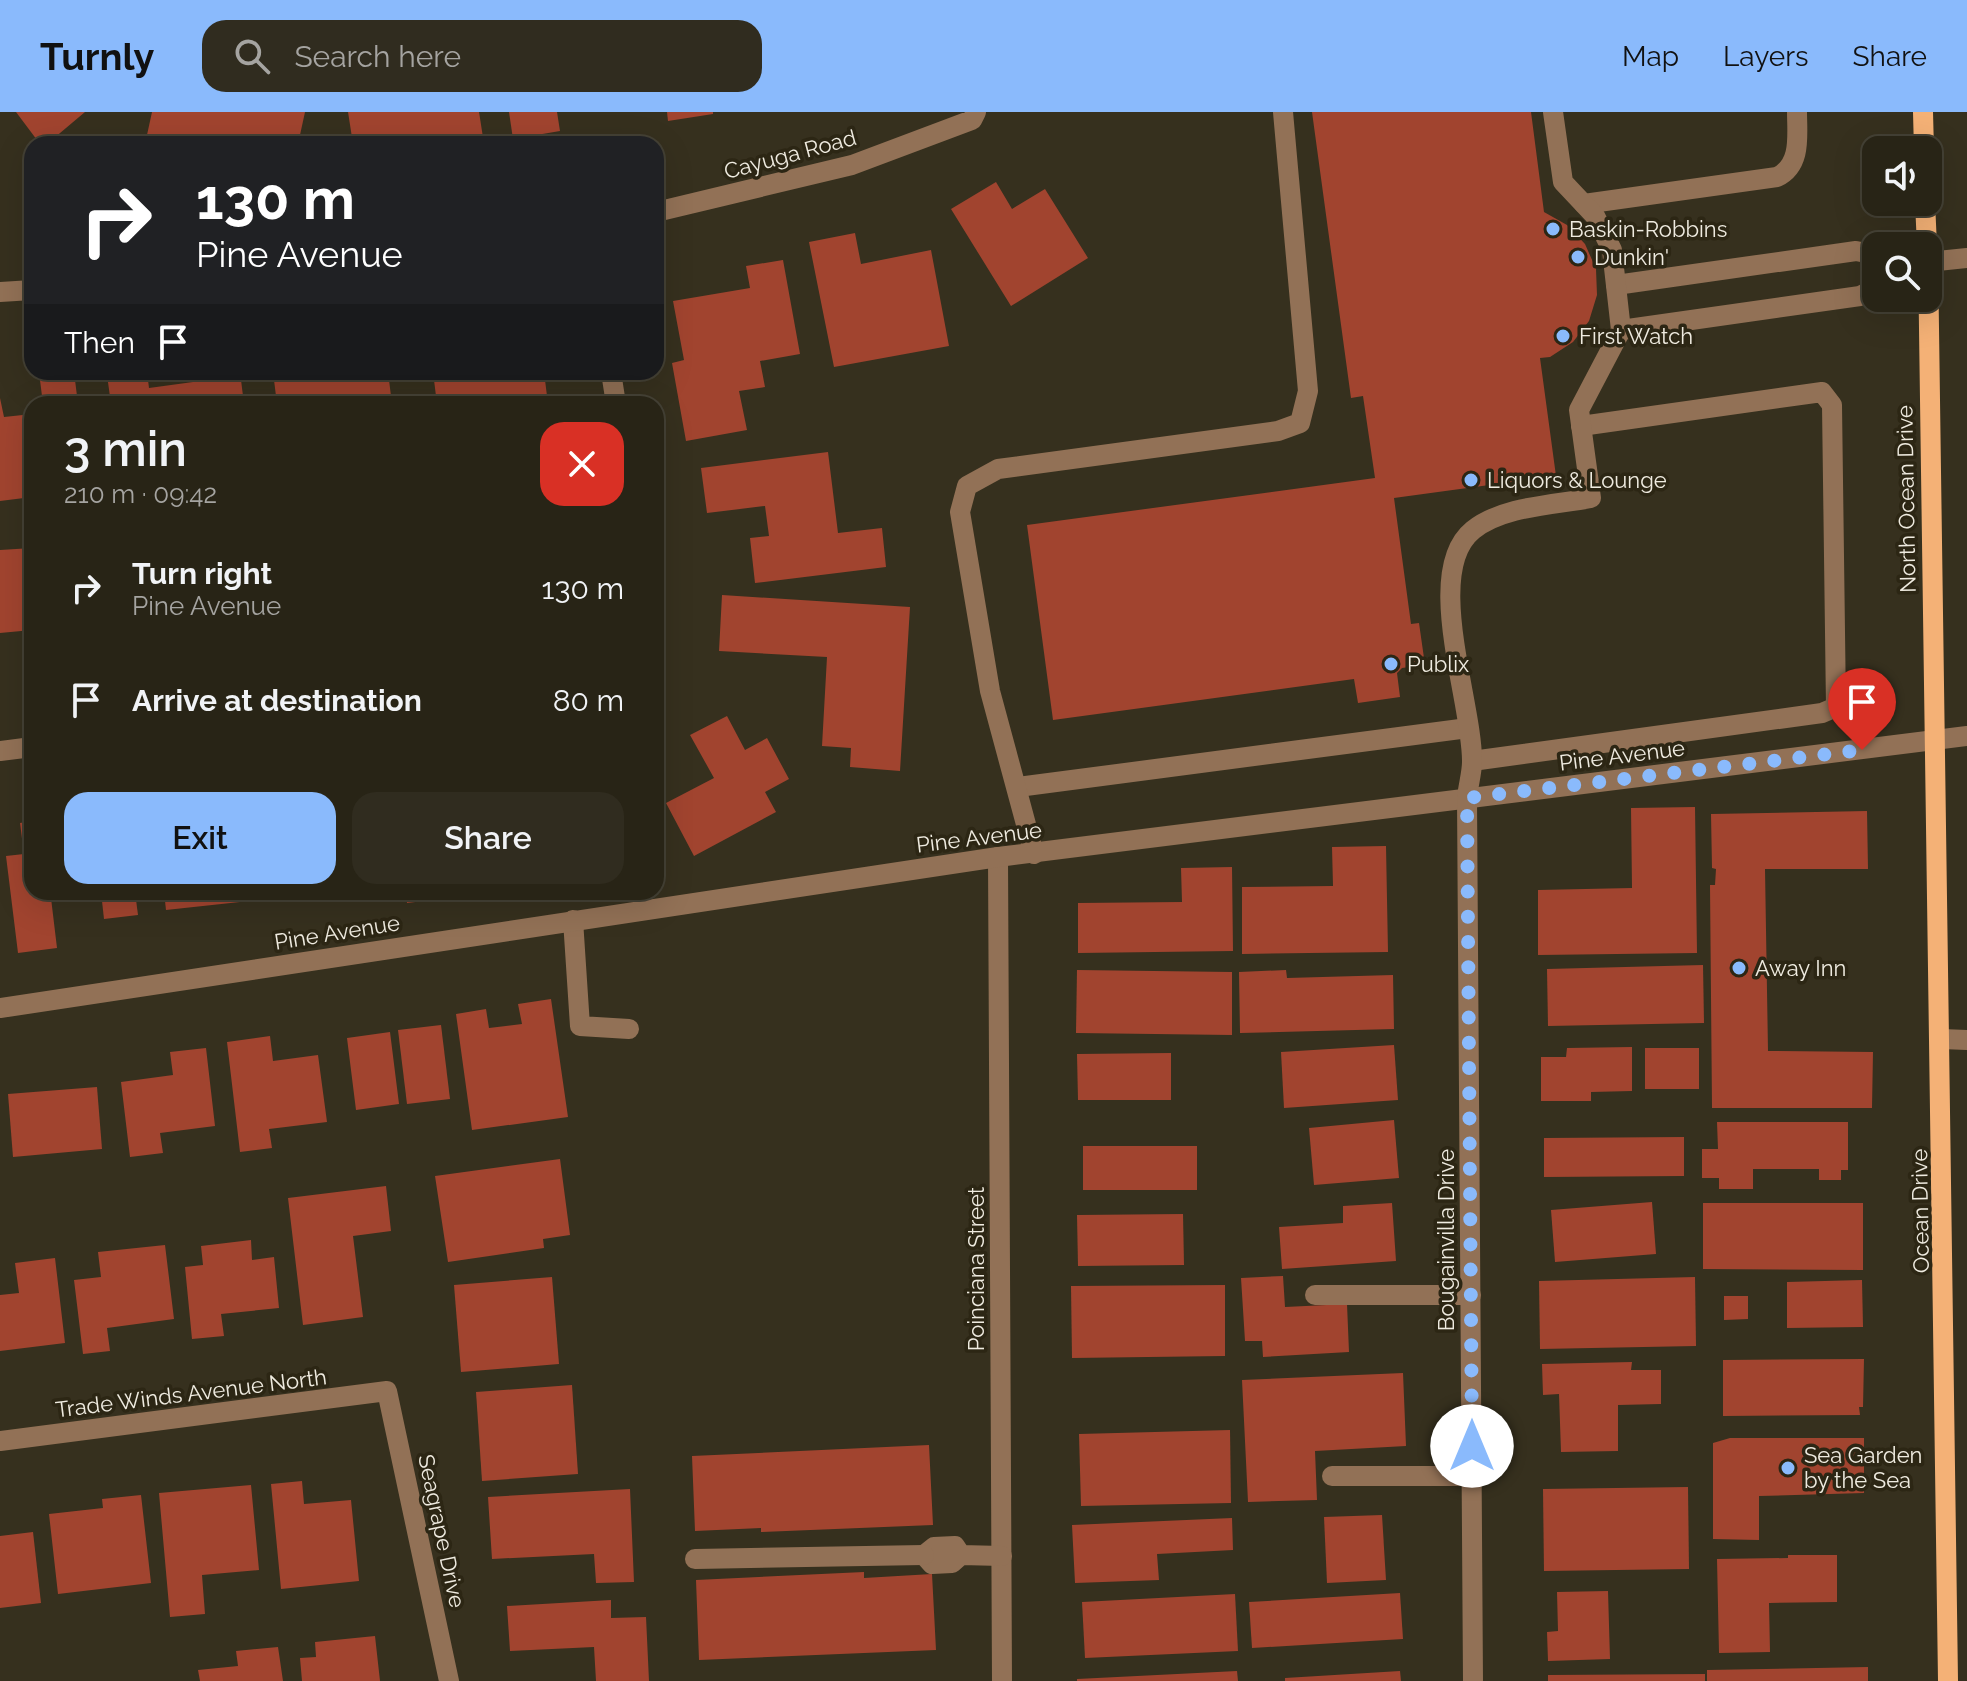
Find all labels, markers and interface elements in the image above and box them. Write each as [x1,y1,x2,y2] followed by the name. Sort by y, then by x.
[202,20,762,92] search box
[40,34,154,79] text: Turnly
[230,34,274,78] icon: search
[294,39,461,74] text: Search here
[1622,40,1679,73] text: Map
[1723,40,1809,73] text: Layers
[1853,40,1927,73] text: Share
[721,124,859,184] street label: Cayuga Road
[1862,136,1942,312] map controls
[1862,136,1942,216] button: sound
[196,166,355,232] text: 130 m
[64,168,168,272] icon: right
[1569,216,1727,242] place label: Baskin-Robbins
[1544,220,1562,238] marker: Baskin-Robbins
[1862,232,1942,312] button: search
[196,233,403,275] text: Pine Avenue
[1594,244,1669,270] place label: Dunkin'
[1569,248,1587,266] marker: Dunkin'
[151,320,195,364] icon: arrive
[1579,323,1693,349] place label: First Watch
[64,325,135,360] text: Then
[1554,327,1572,345] marker: First Watch
[1891,405,1921,593] street label: North Ocean Drive
[64,421,187,477] text: 3 min
[540,422,624,506] button: close
[1487,467,1667,493] place label: Liquors & Lounge
[1462,471,1480,489] marker: Liquors & Lounge
[64,479,217,509] text: 210 m · 09:42
[132,556,272,591] text: Turn right
[64,566,108,610] icon: right
[542,571,624,606] text: 130 m
[132,591,281,621] text: Pine Avenue
[1407,651,1469,677] place label: Publix
[1382,655,1400,673] marker: Publix
[1828,668,1896,750] pin
[64,678,108,722] icon: arrive
[1840,680,1884,724] icon: arrive
[132,683,422,718] text: Arrive at destination
[553,683,624,718] text: 80 m
[1558,734,1686,776] street label: Pine Avenue
[64,792,336,884] button: Exit
[352,792,624,884] button: Share
[915,816,1043,858] street label: Pine Avenue
[273,909,402,955] street label: Pine Avenue
[1755,955,1846,981] place label: Away Inn
[1730,959,1748,977] marker: Away Inn
[1433,1149,1459,1331] street label: Bougainvilla Drive
[1906,1149,1934,1273] street label: Ocean Drive
[963,1186,989,1351] street label: Poinciana Street
[54,1363,328,1423] street label: Trade Winds Avenue North
[1430,1404,1514,1488] position arrow
[1804,1442,1922,1493] place label: Sea Garden by the Sea
[413,1452,471,1610] street label: Seagrape Drive
[1779,1459,1797,1477] marker: Sea Garden by the Sea

